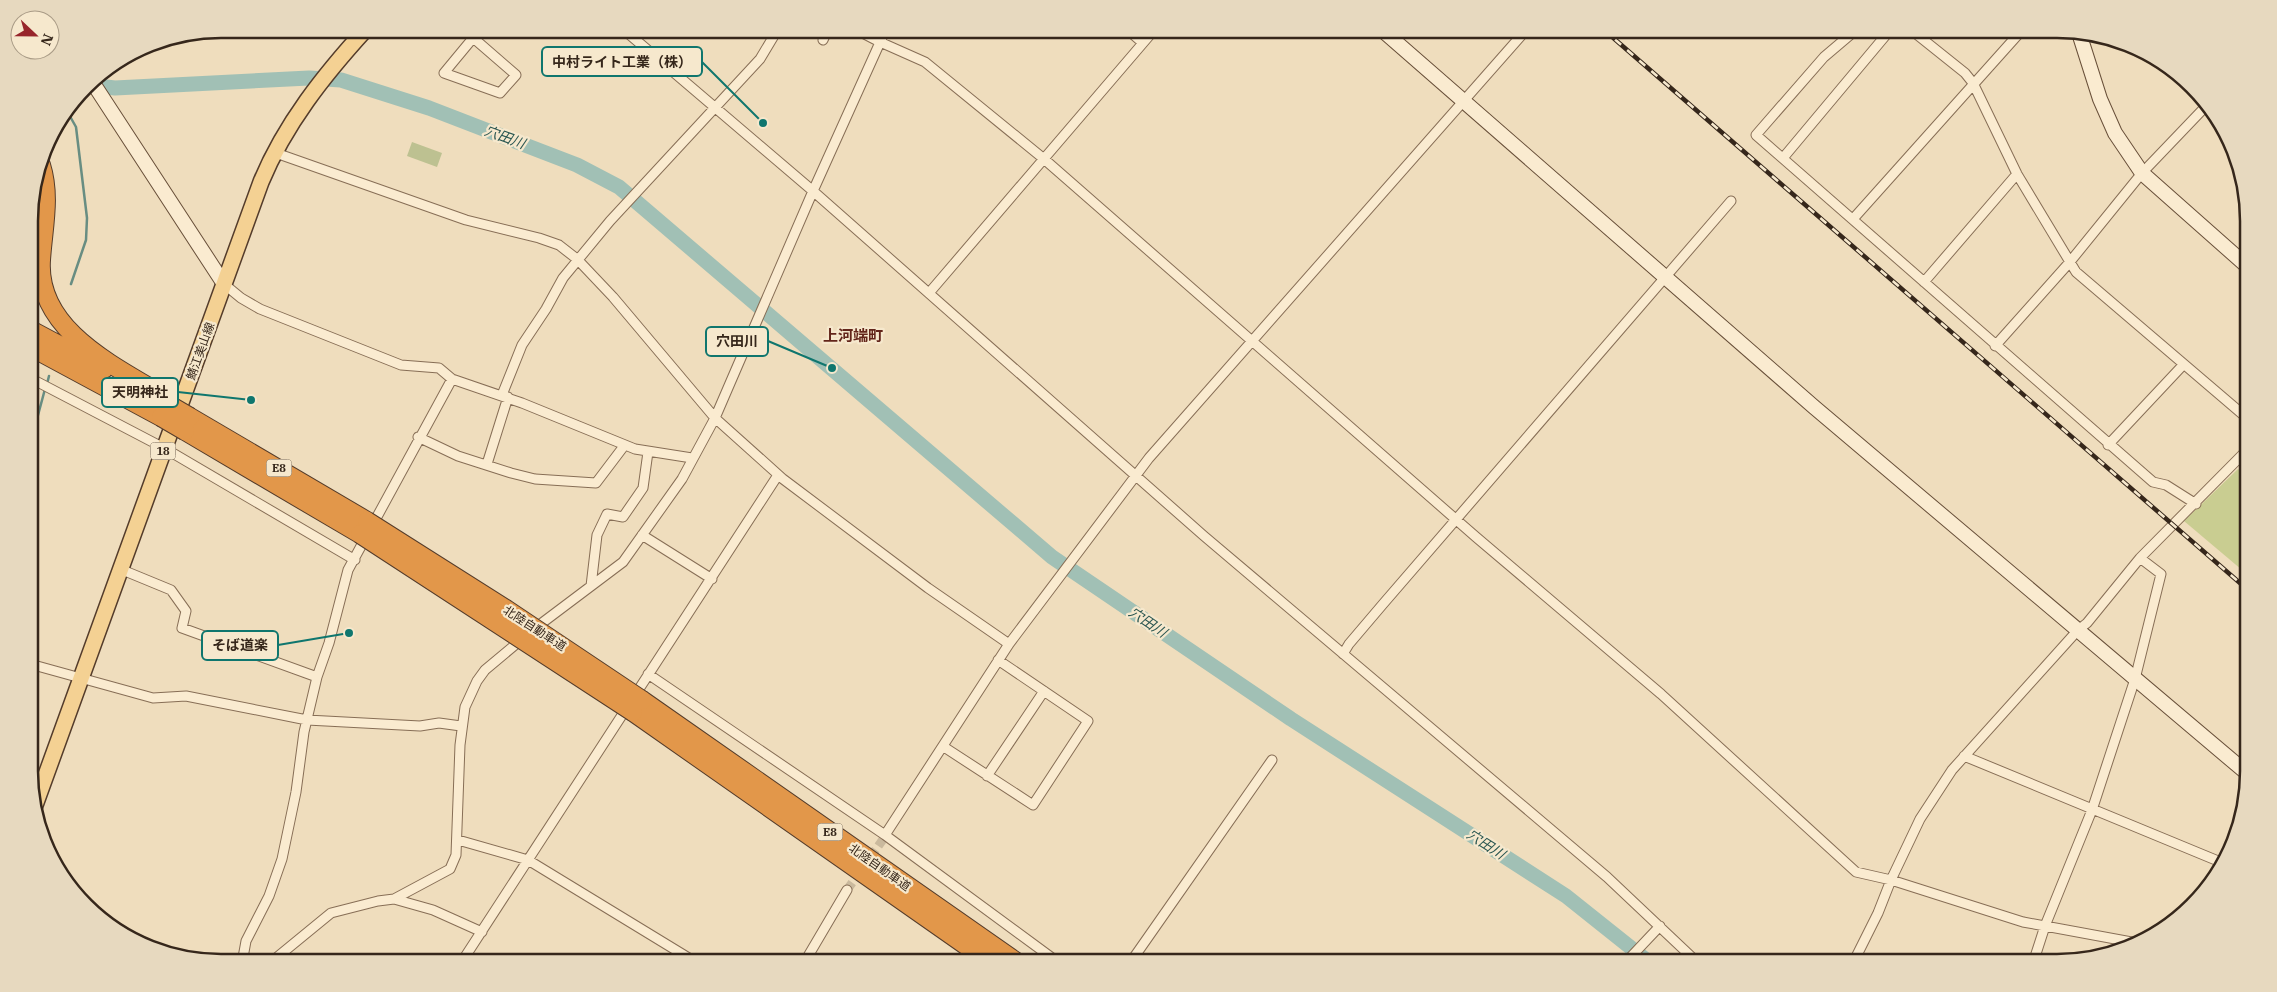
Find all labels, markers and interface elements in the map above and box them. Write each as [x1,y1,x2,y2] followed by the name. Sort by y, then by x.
[10,10,60,60] north arrow
[37,31,57,48] text: N
[542,47,702,76] callout: 中村ライト工業（株）
[552,53,692,71] text: 中村ライト工業（株）
[482,121,530,153] water label: 穴田川
[183,320,217,382] street label: 鯖江美山線
[823,326,883,345] district label: 上河端町
[706,327,768,356] callout: 穴田川
[716,332,758,350] text: 穴田川
[102,378,178,407] callout: 天明神社
[112,383,168,401] text: 天明神社
[150,442,176,460] road number: 18
[266,459,292,476] road number: E8
[501,602,569,654] street label: 北陸自動車道
[1126,603,1172,642] water label: 穴田川
[202,631,278,660] callout: そば道楽
[212,636,268,654] text: そば道楽
[818,824,842,840] road number: E8
[1463,825,1510,864] water label: 穴田川
[846,840,914,894] street label: 北陸自動車道

